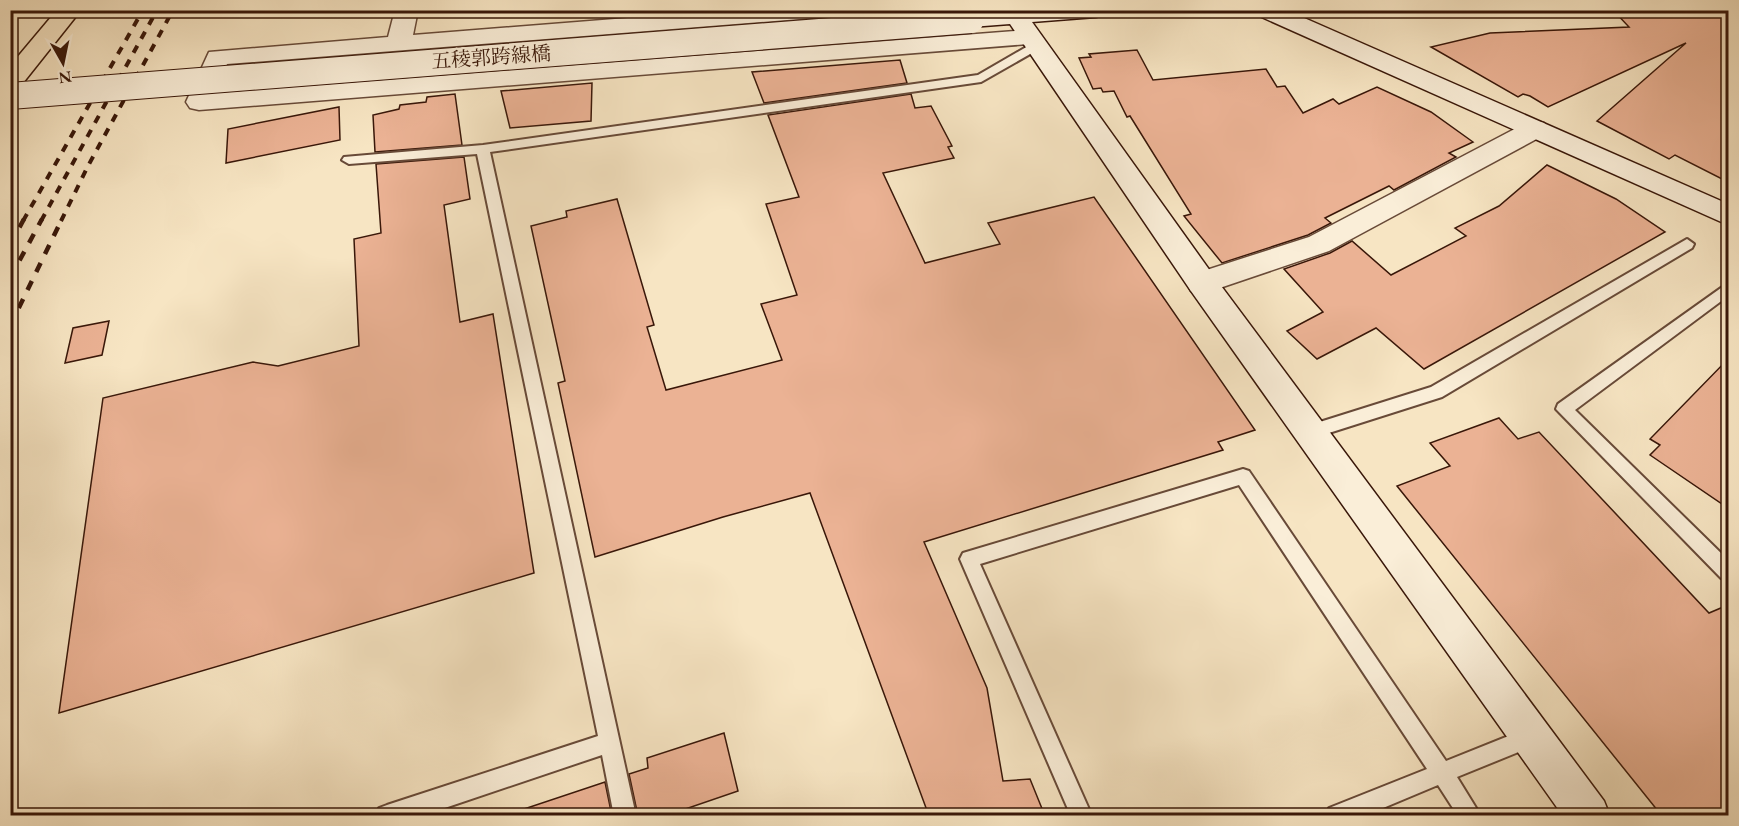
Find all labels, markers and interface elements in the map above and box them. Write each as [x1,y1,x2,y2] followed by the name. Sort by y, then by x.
[33,33,93,93] north arrow
[430,40,552,74] street label: 五稜郭跨線橋
[57,66,73,89] text: N

